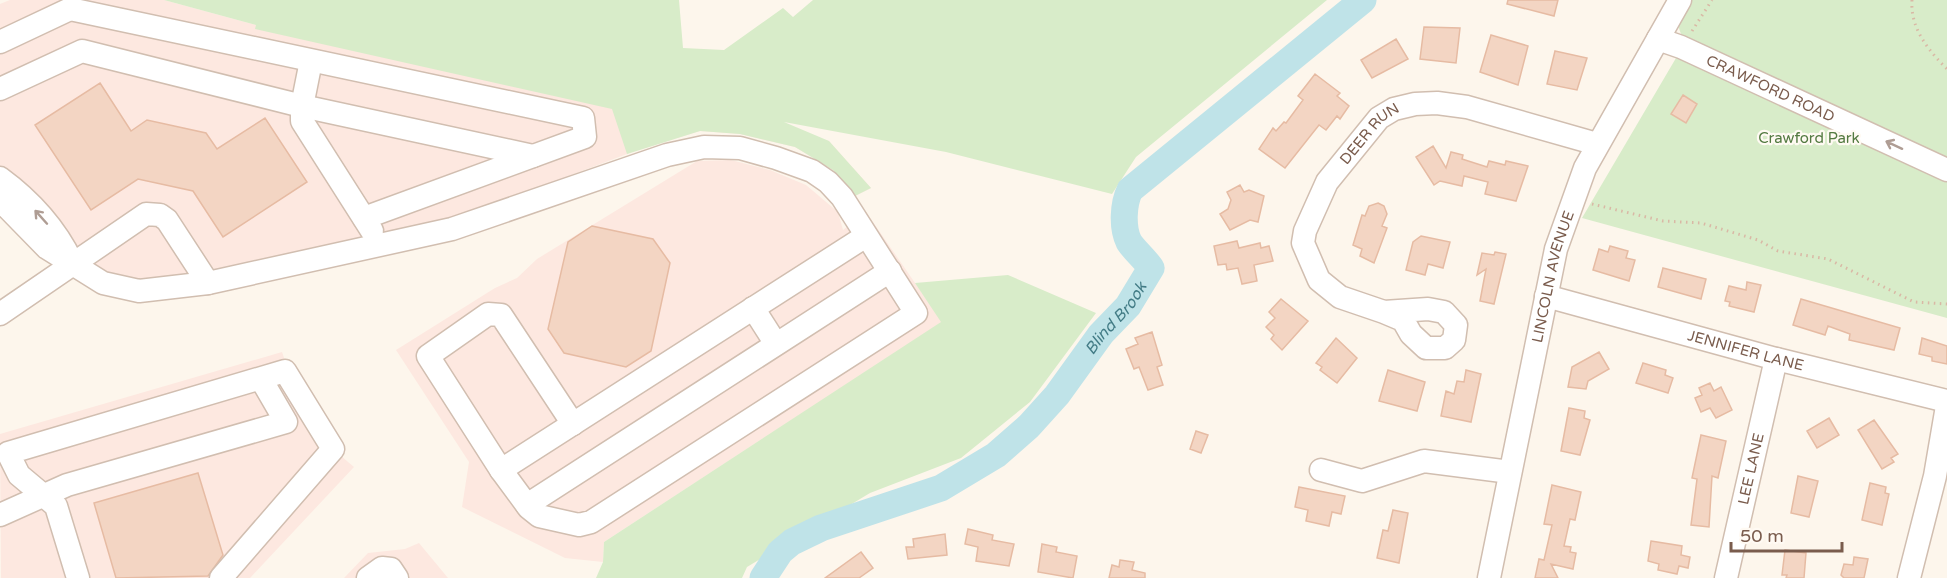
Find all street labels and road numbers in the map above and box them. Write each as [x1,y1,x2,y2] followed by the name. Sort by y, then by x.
[1703,51,1838,126] street label: CRAWFORD ROAD
[1336,99,1402,168] street label: DEER RUN
[1528,208,1578,344] street label: LINCOLN AVENUE
[1686,326,1806,374] street label: JENNIFER LANE
[1734,431,1768,506] street label: LEE LANE

